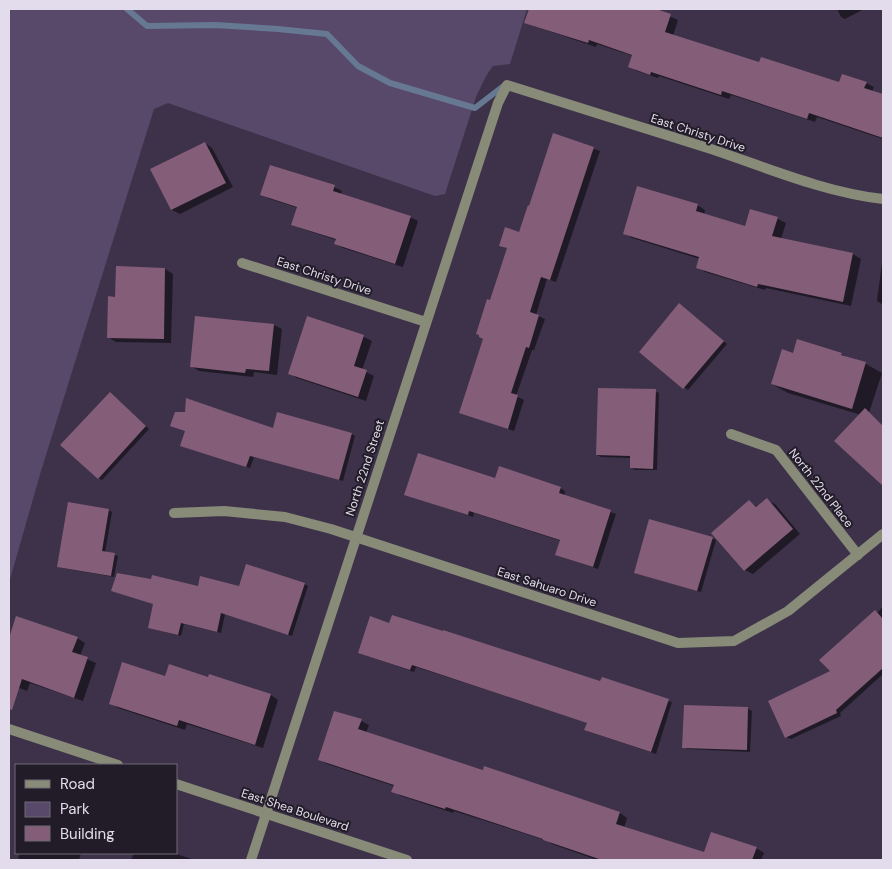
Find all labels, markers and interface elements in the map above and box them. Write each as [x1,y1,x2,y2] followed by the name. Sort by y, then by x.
[649,110,747,156] street label: East Christy Drive
[275,253,373,299] street label: East Christy Drive
[342,418,388,518] street label: North 22nd Street
[785,445,857,531] street label: North 22nd Place
[495,563,599,611] street label: East Sahuaro Drive
[15,764,178,854] legend
[60,774,95,794] text: Road
[239,785,351,835] street label: East Shea Boulevard
[60,799,90,819] text: Park
[60,824,115,844] text: Building

